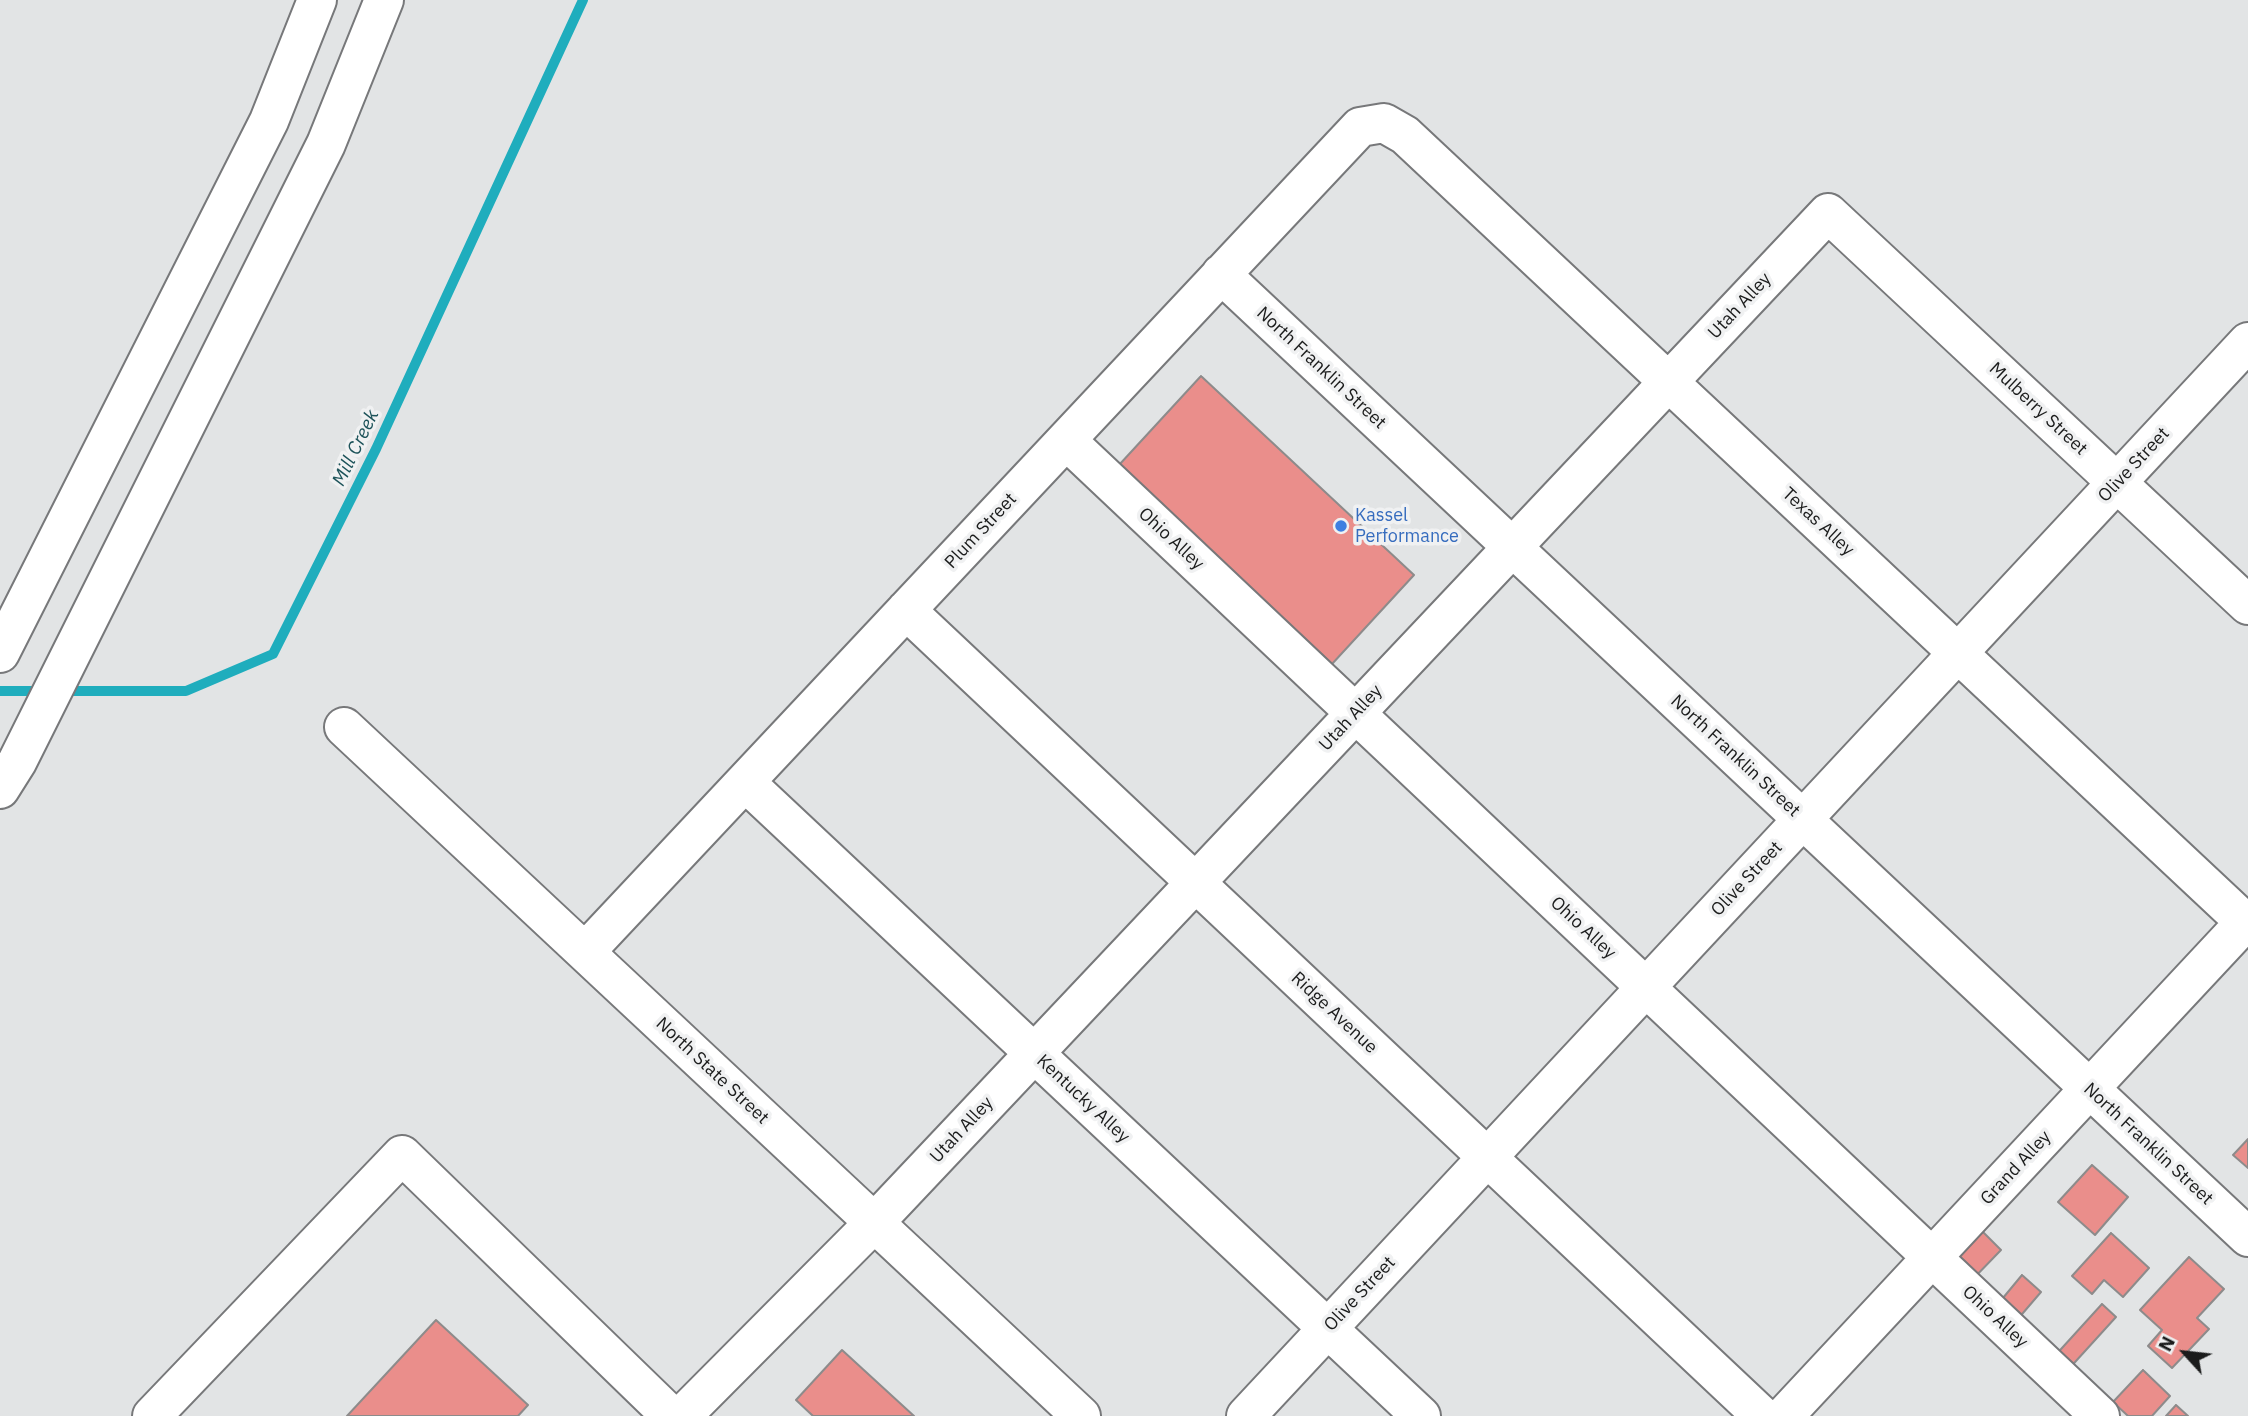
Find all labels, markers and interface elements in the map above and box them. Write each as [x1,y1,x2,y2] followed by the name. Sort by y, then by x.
[1704,268,1776,344] street label: Utah Alley
[1252,302,1390,434] street label: North Franklin Street
[1985,358,2091,460] street label: Mulberry Street
[328,406,384,490] water label: Mill Creek
[2094,423,2174,507] street label: Olive Street
[1778,483,1858,561] street label: Texas Alley
[941,489,1021,573] street label: Plum Street
[1134,503,1208,575] street label: Ohio Alley
[1355,505,1459,548] place label: Kassel Performance
[1333,518,1349,534] marker: Kassel Performance
[1315,680,1387,756] street label: Utah Alley
[1666,690,1804,822] street label: North Franklin Street
[1707,837,1787,921] street label: Olive Street
[1546,892,1620,964] street label: Ohio Alley
[1286,968,1382,1058] street label: Ridge Avenue
[651,1013,773,1129] street label: North State Street
[1032,1050,1134,1148] street label: Kentucky Alley
[2079,1078,2217,1210] street label: North Franklin Street
[926,1092,998,1168] street label: Utah Alley
[1976,1126,2056,1210] street label: Grand Alley
[1320,1252,1400,1336] street label: Olive Street
[1958,1281,2032,1353] street label: Ohio Alley
[2150,1318,2220,1388] north arrow
[2152,1332,2180,1355] text: N

